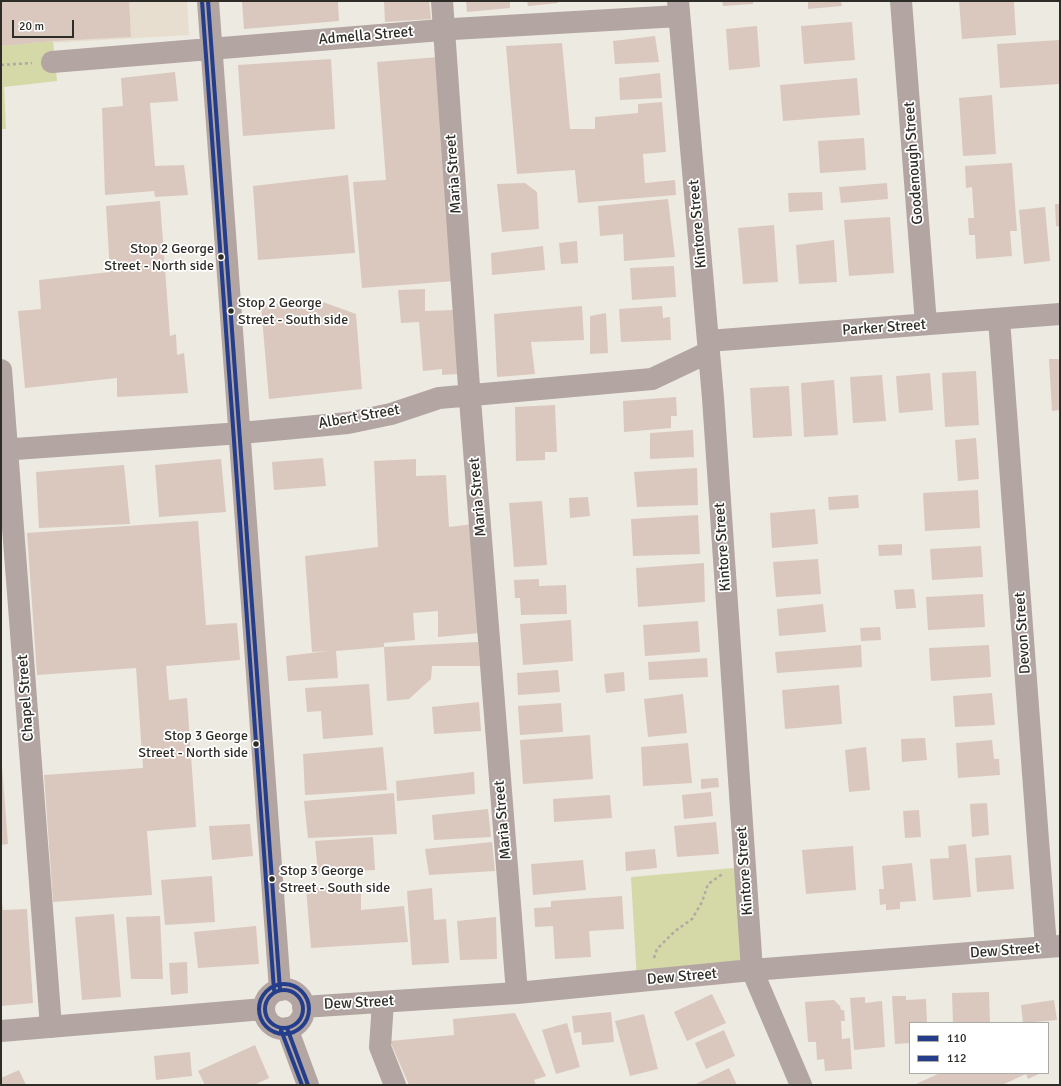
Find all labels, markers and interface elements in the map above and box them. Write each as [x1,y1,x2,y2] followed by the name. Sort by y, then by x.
[14,12,76,38] scale bar
[19,19,44,34] text: 20 m
[318,23,414,49] street label: Admella Street
[901,101,927,225] street label: Goodenough Street
[442,134,466,214] street label: Maria Street
[685,179,711,269] street label: Kintore Street
[104,241,214,274] place label: Stop 2 George Street - North side
[216,252,226,262] marker: Stop 2 George Street - North side
[238,295,348,328] place label: Stop 2 George Street - South side
[226,306,236,316] marker: Stop 2 George Street - South side
[842,316,926,340] street label: Parker Street
[317,401,401,433] street label: Albert Street
[466,457,490,537] street label: Maria Street
[711,502,735,592] street label: Kintore Street
[1011,591,1035,675] street label: Devon Street
[14,654,38,742] street label: Chapel Street
[138,728,248,760] place label: Stop 3 George Street - North side
[251,739,261,749] marker: Stop 3 George Street - North side
[491,780,515,860] street label: Maria Street
[733,826,757,916] street label: Kintore Street
[280,863,390,896] place label: Stop 3 George Street - South side
[267,874,277,884] marker: Stop 3 George Street - South side
[969,940,1041,962] street label: Dew Street
[646,965,718,989] street label: Dew Street
[323,992,395,1014] street label: Dew Street
[909,1022,1049,1074] legend
[947,1031,966,1046] text: 110
[947,1051,966,1066] text: 112

